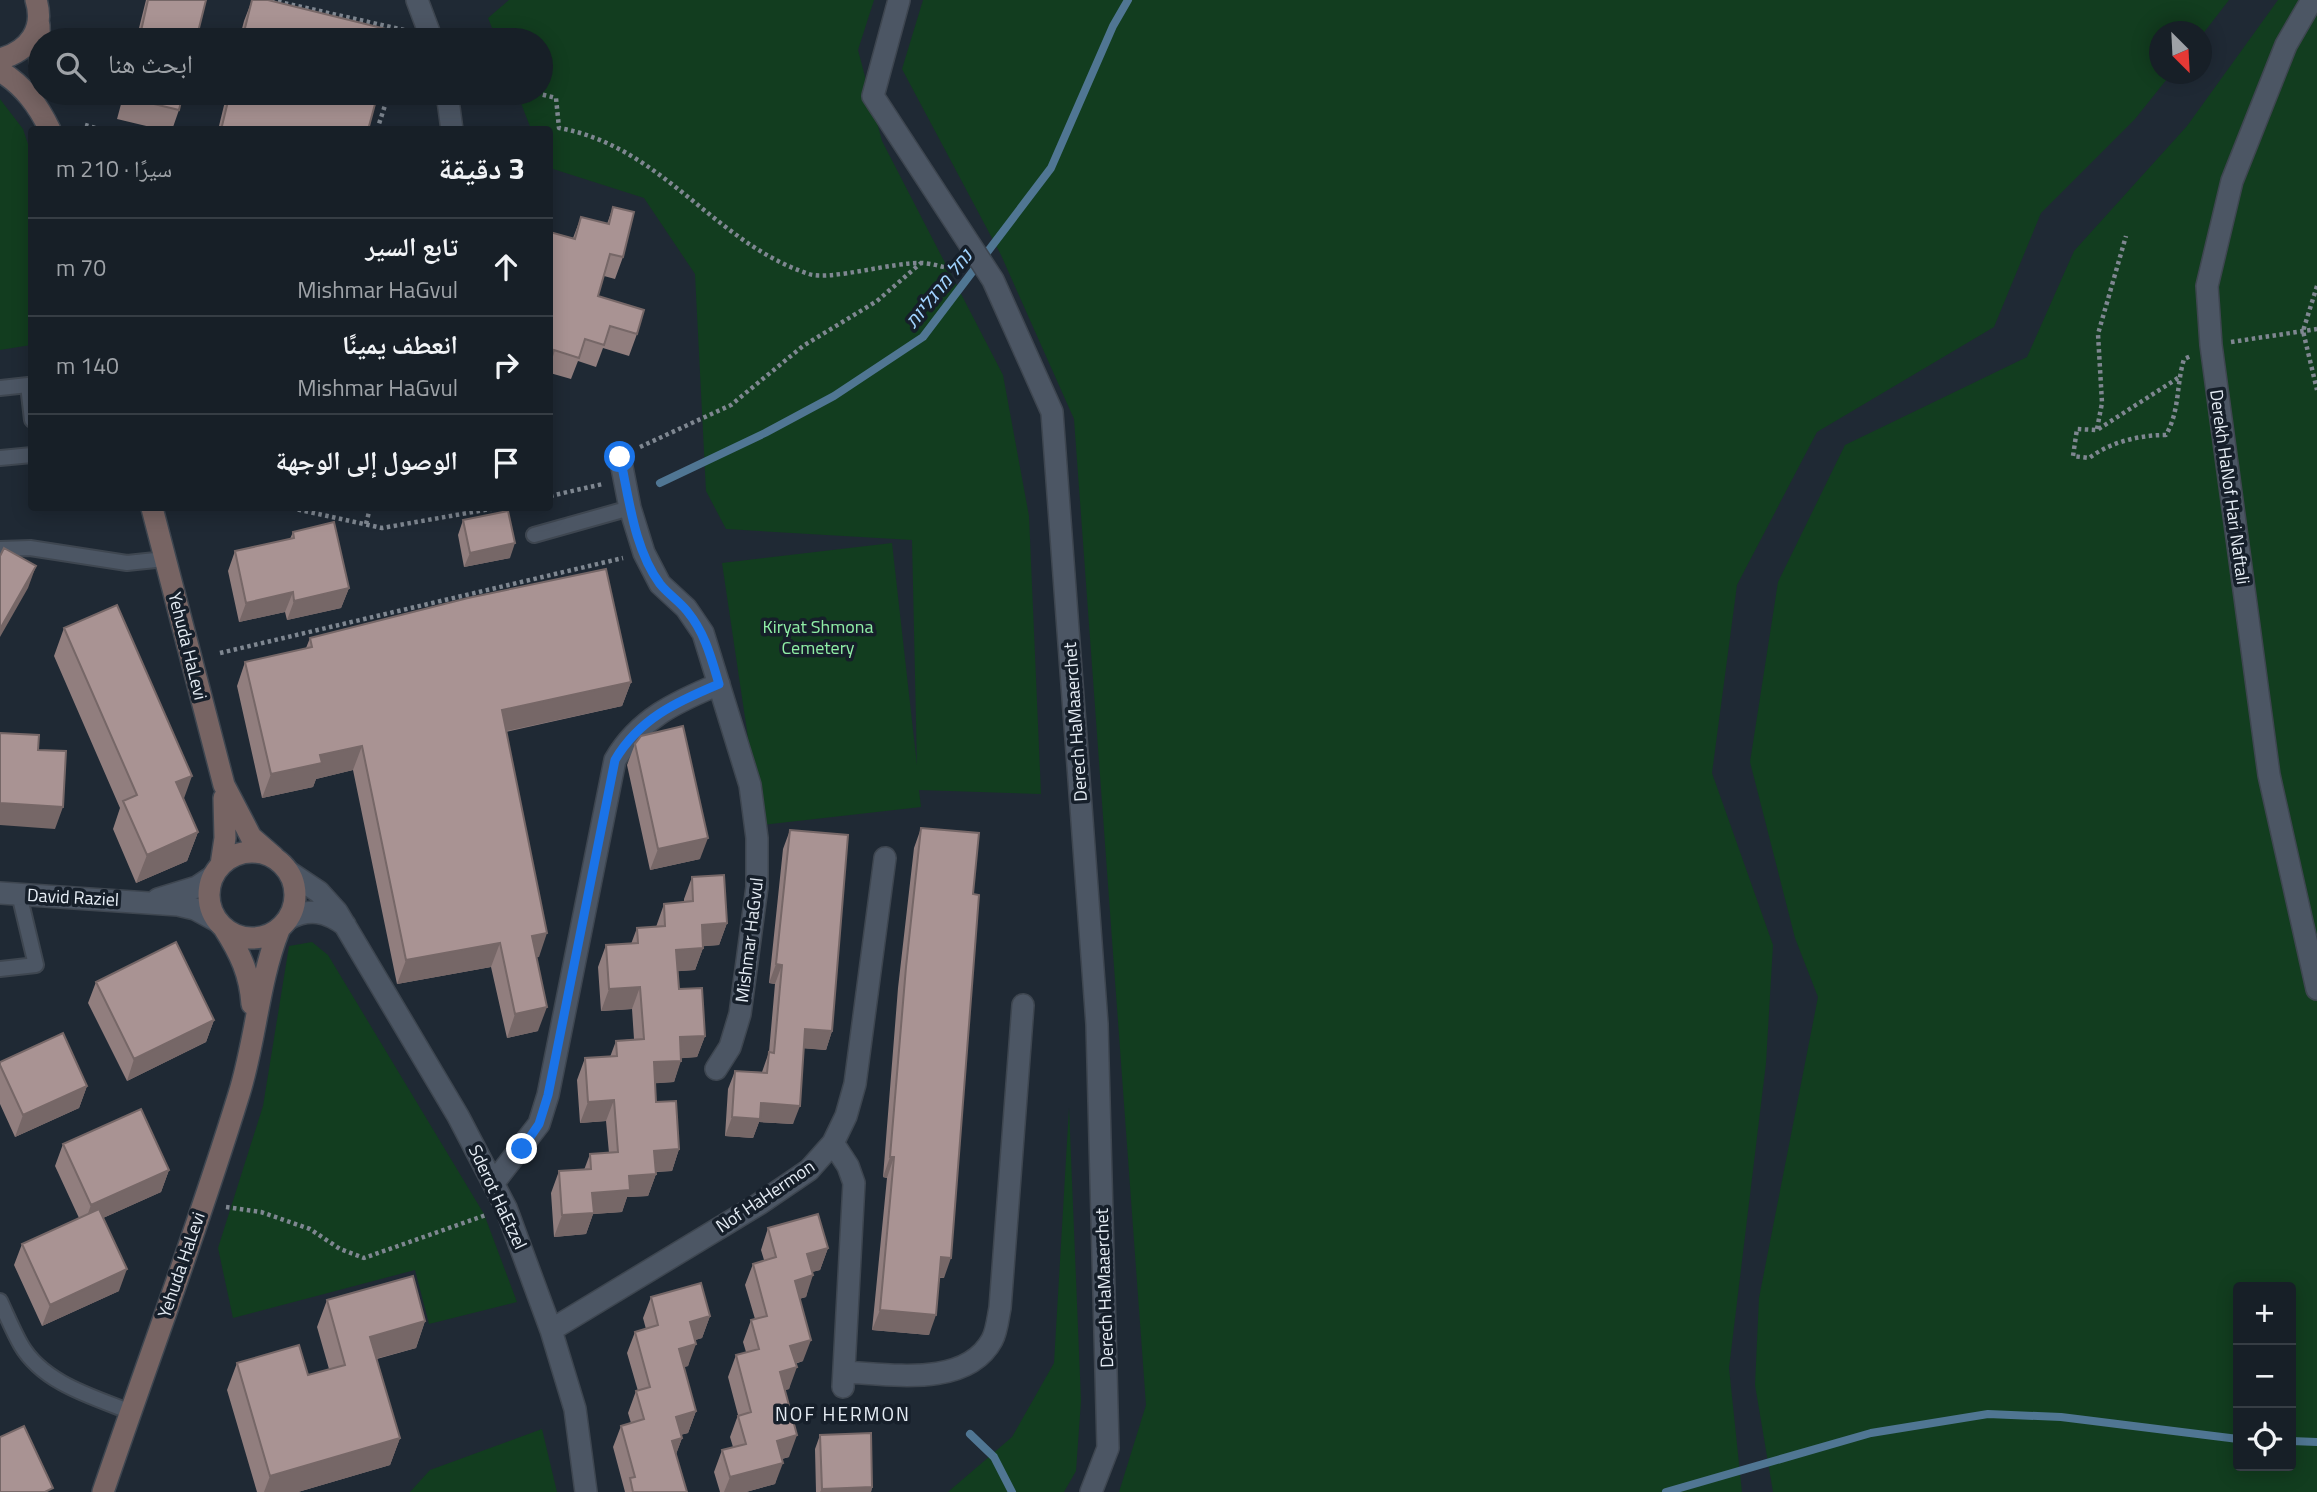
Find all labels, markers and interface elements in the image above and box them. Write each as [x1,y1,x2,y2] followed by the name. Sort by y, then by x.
[2149,21,2212,84] north arrow
[28,28,553,105] search box
[108,44,193,83] text: ابحث هنا
[52,48,90,86] icon: search
[439,145,525,191] text: 3 دقيقة
[56,151,172,186] text: سيرًا · 210 m
[366,227,458,266] text: تابع السير
[897,241,980,334] water label: נחל מרגליות
[487,248,525,286] icon: ahead
[56,250,106,285] text: 70 m
[297,272,458,307] text: Mishmar HaGvul
[342,325,458,364] text: انعطف يمينًا
[487,346,525,384] icon: right
[56,348,119,383] text: 140 m
[297,370,458,405] text: Mishmar HaGvul
[2203,388,2257,586] street label: Derekh HaNof Hari Naftali
[276,441,458,480] text: الوصول إلى الوجهة
[604,441,635,472] route start
[487,444,525,482] icon: arrive
[162,589,214,703] street label: Yehuda HaLevi
[763,613,873,661] park label: Kiryat Shmona Cemetery
[1056,641,1094,803] street label: Derech HaMaaerchet
[728,876,770,1004] street label: Mishmar HaGvul
[26,881,120,913] street label: David Raziel
[506,1133,537,1164] route end
[462,1140,534,1254] street label: Sderot HaEtzel
[710,1153,820,1239] street label: Nof HaHermon
[1088,1207,1120,1368] street label: Derech HaMaaerchet
[150,1208,212,1322] street label: Yehuda HaLevi
[2233,1282,2296,1471] map controls
[2233,1282,2296,1345] button: +
[2233,1345,2296,1408] button: −
[775,1399,911,1428] district label: NOF HERMON
[2233,1408,2296,1471] button: locate

